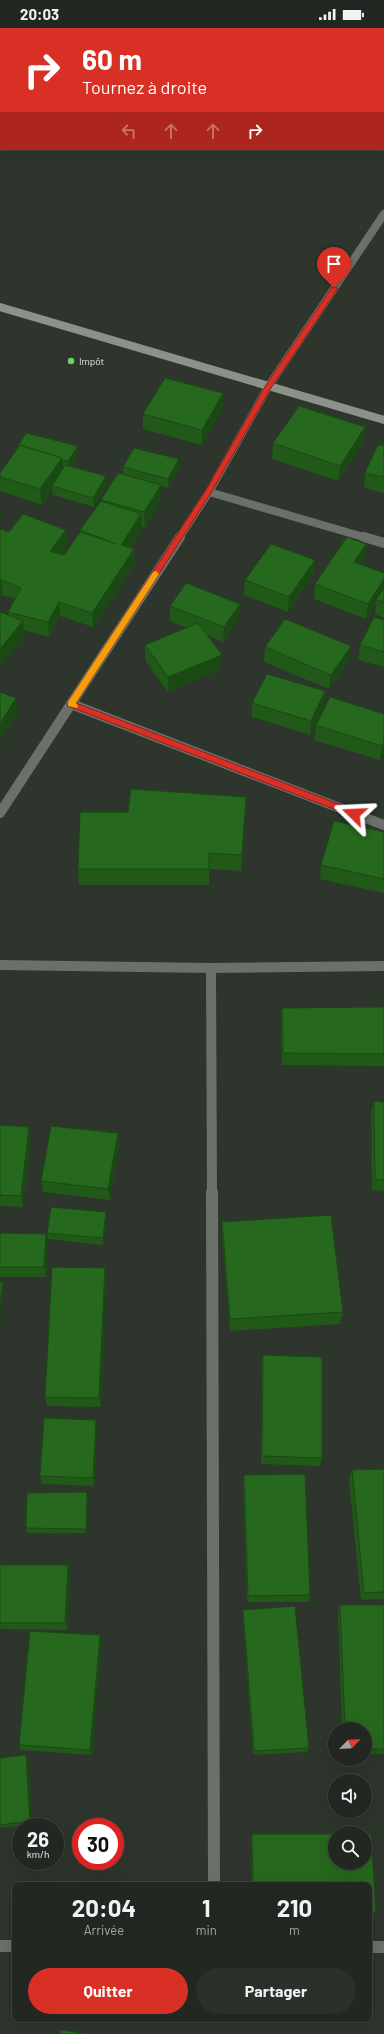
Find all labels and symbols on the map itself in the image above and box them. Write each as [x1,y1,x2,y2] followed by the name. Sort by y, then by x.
[317,247,351,288] pin
[79,355,105,367] place label: Impôt
[66,356,76,366] marker: Impôt
[333,793,375,835] position arrow
[328,1722,372,1766] north arrow
[72,1818,124,1870] speed limit sign: 30

